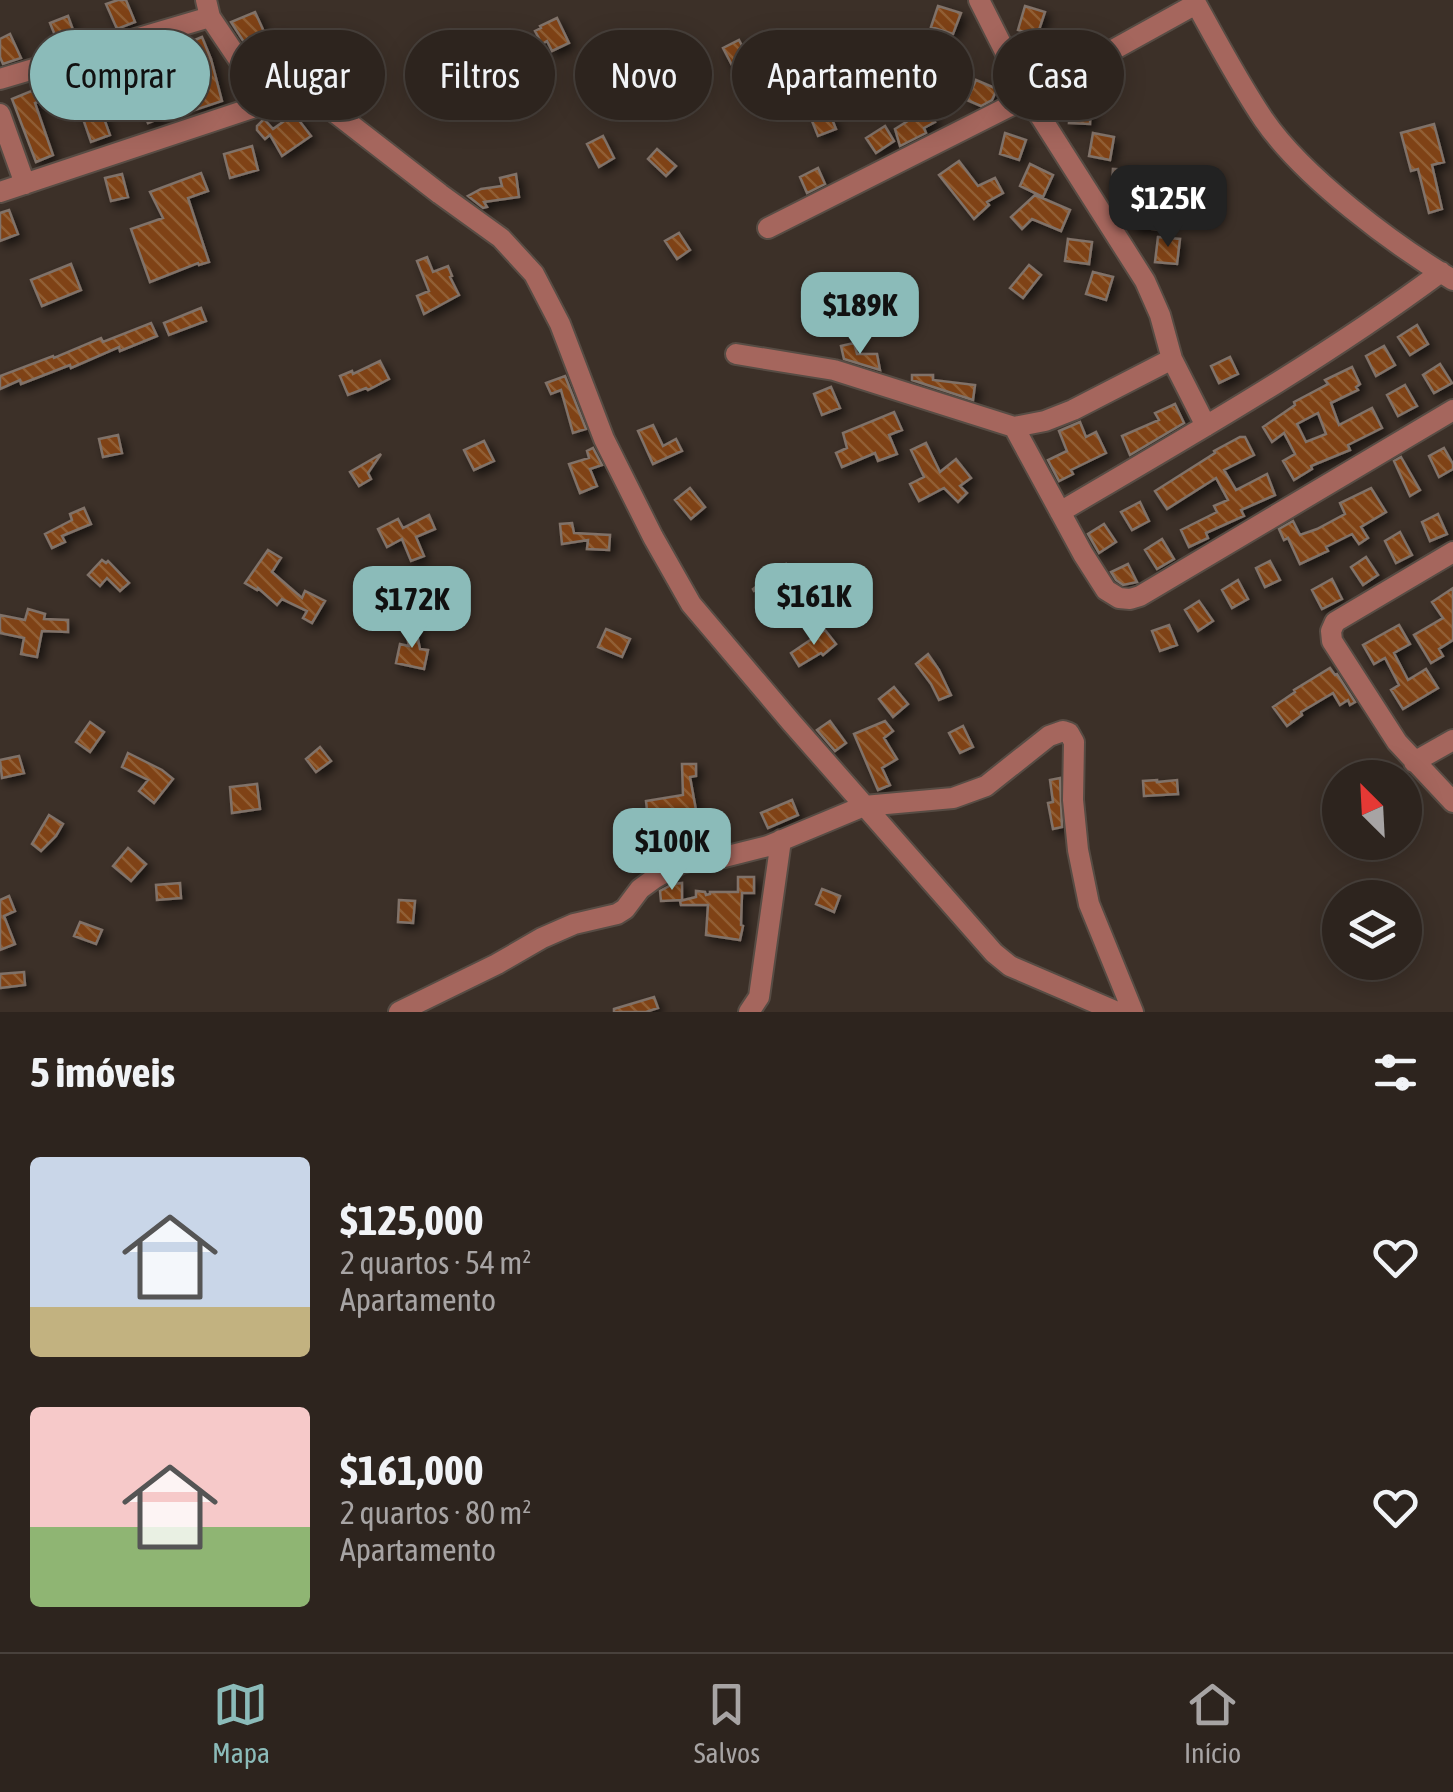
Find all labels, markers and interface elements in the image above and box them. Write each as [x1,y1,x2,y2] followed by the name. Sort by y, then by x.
[30,30,210,120] chip: Comprar
[230,30,385,120] chip: Alugar
[405,30,555,120] chip: Filtros
[575,30,712,120] chip: Novo
[732,30,973,120] chip: Apartamento
[993,30,1124,120] chip: Casa
[1098,165,1238,250] pin: $125K
[1131,179,1205,216] text: $125K
[790,272,930,357] pin: $189K
[823,286,897,323] text: $189K
[744,563,884,648] pin: $161K
[342,566,482,651] pin: $172K
[777,577,851,614] text: $161K
[375,580,449,617] text: $172K
[1322,760,1422,860] north arrow
[1322,760,1422,980] map controls
[602,808,742,893] pin: $100K
[635,822,709,859] text: $100K
[1322,880,1422,980] button: layers
[1368,1045,1423,1100] icon: filters
[30,1048,175,1096] text: 5 imóveis
[340,1196,484,1244] text: $125,000
[110,1197,230,1317] icon: home
[1368,1230,1423,1285] icon: heart
[340,1244,531,1281] text: 2 quartos · 54 m²
[340,1281,496,1318] text: Apartamento
[340,1446,484,1494] text: $161,000
[110,1447,230,1567] icon: home
[1368,1480,1423,1535] icon: heart
[340,1494,531,1531] text: 2 quartos · 80 m²
[340,1531,496,1568] text: Apartamento
[212,1677,270,1769] tab: Mapa
[694,1677,760,1769] tab: Salvos
[1184,1677,1241,1769] tab: Início

